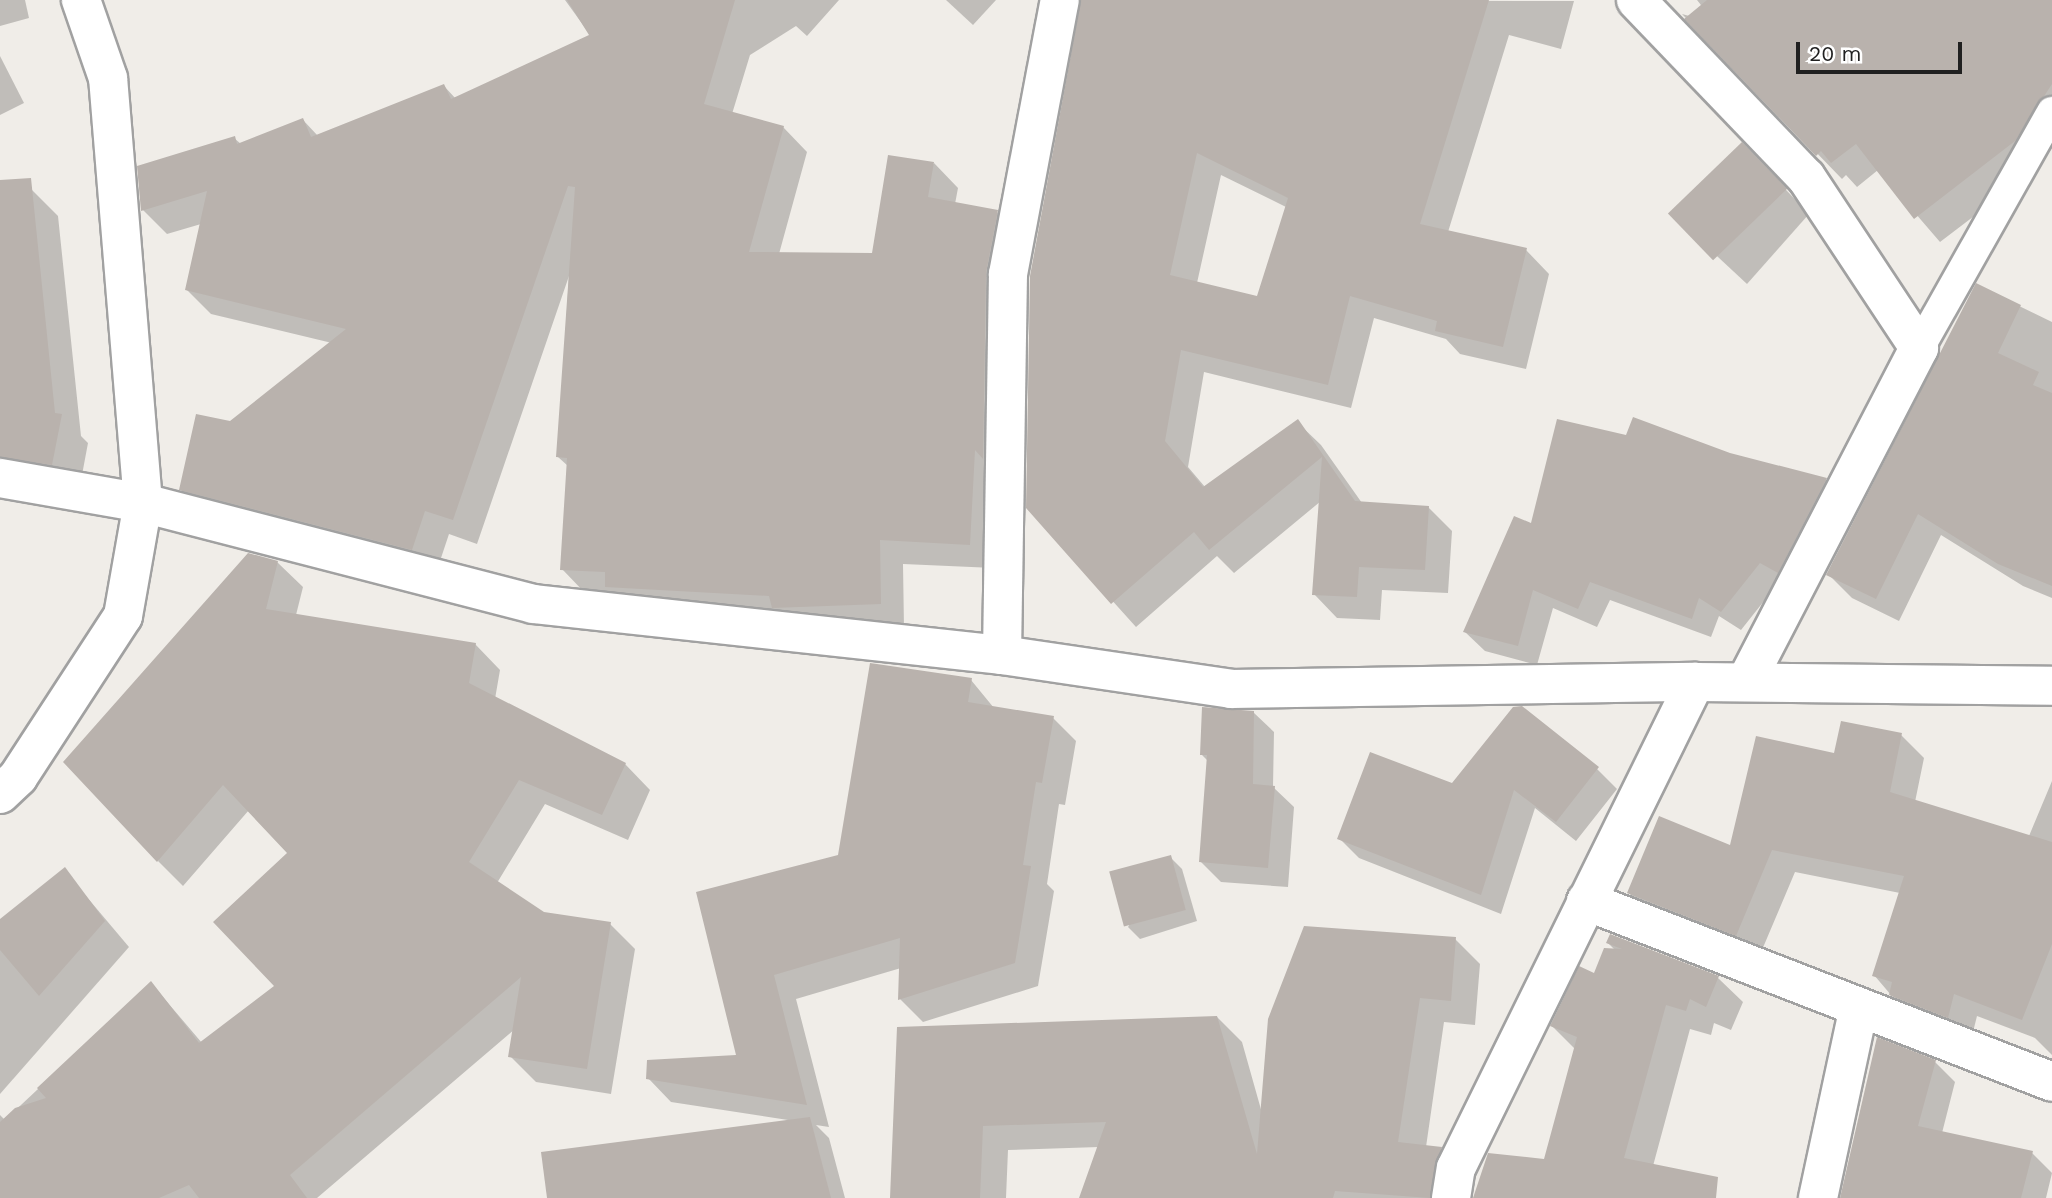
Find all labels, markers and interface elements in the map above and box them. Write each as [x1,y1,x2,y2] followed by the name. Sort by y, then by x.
[1800,28,1966,72] scale bar
[1809,41,1861,66] text: 20 m

